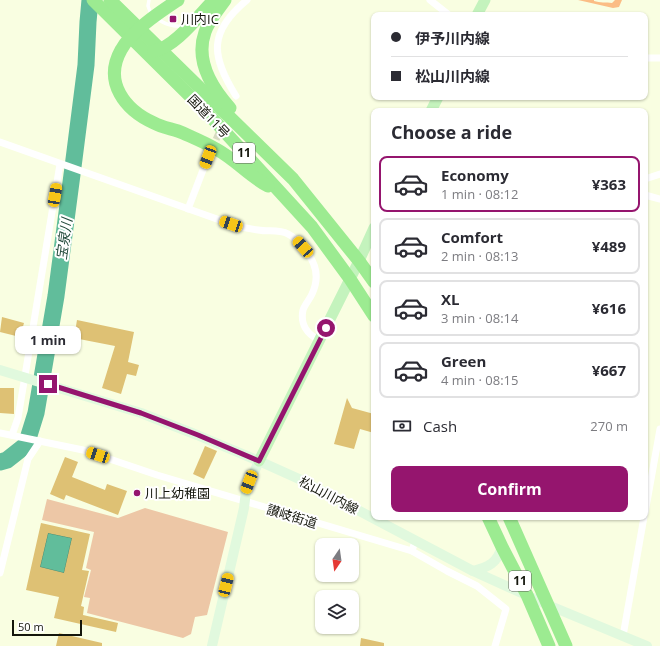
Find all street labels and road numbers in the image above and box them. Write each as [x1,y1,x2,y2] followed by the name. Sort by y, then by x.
[184,90,234,142] street label: 国道11号
[233,143,255,163] road number: 11
[296,472,362,518] street label: 松山川内線
[264,500,320,532] street label: 讃岐街道
[509,571,531,591] road number: 11

